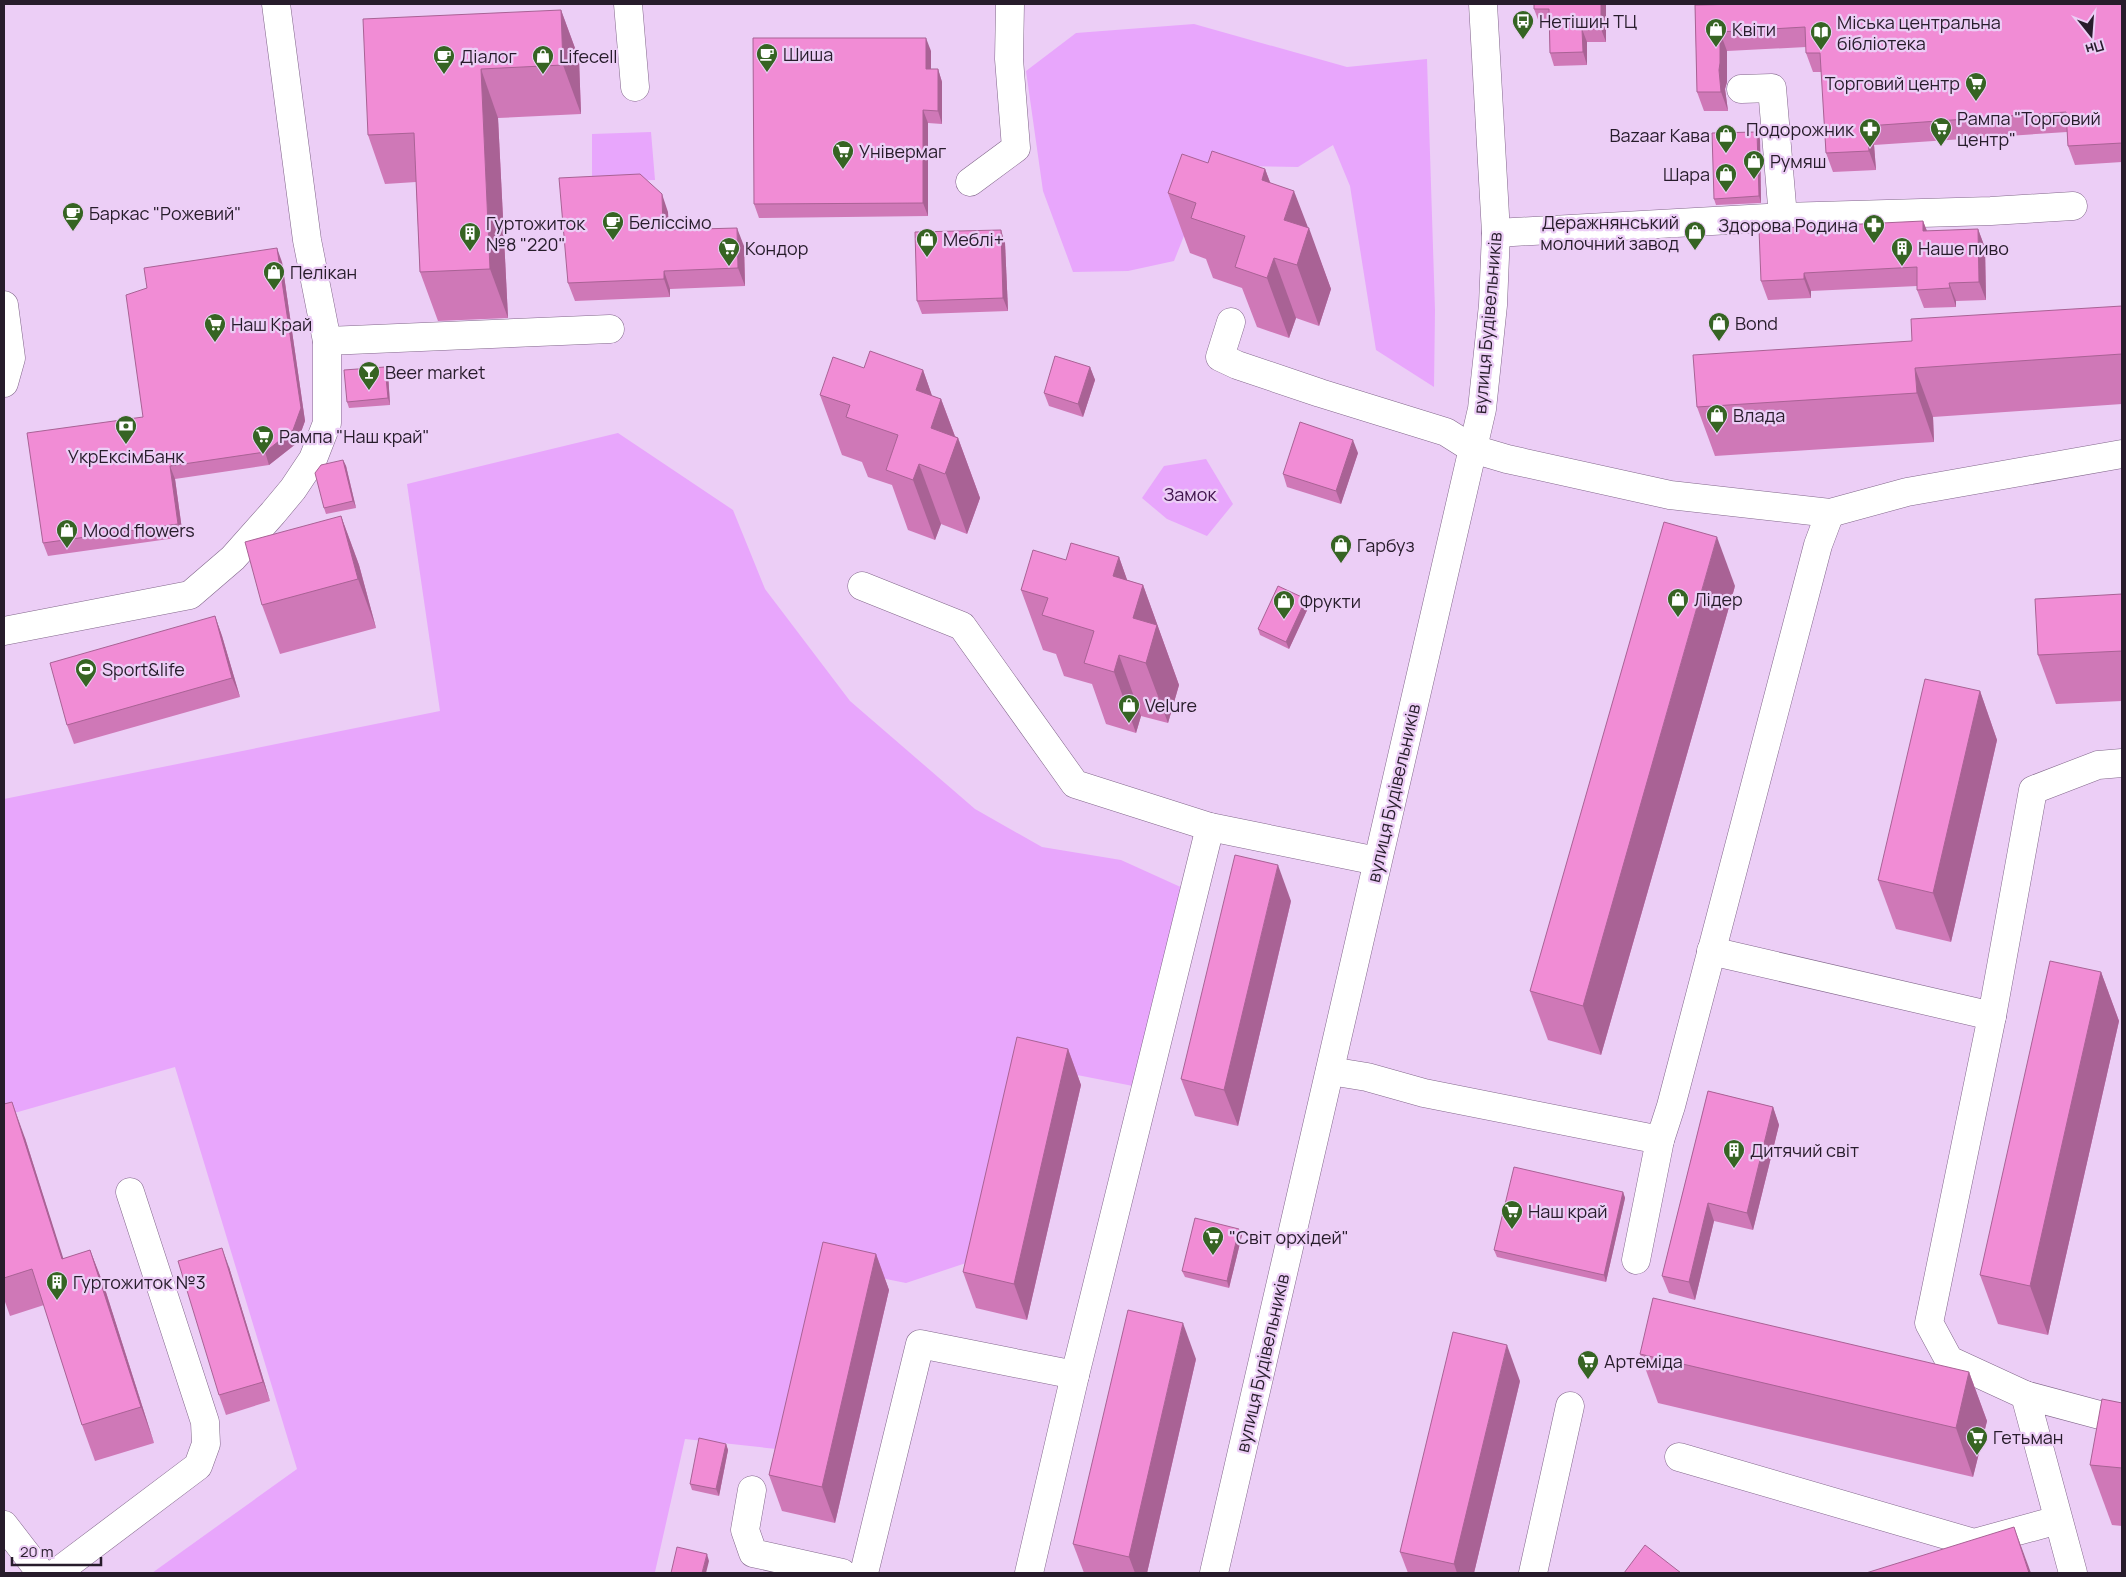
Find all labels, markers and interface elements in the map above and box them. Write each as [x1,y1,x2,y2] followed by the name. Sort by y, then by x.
[1511,9,1535,40] bus stop icon: Нетішин ТЦ
[1539,9,1637,33] place label: Нетішин ТЦ
[1837,10,2001,55] place label: Міська центральна бібліотека
[2066,10,2116,60] north arrow
[1704,17,1728,48] shop icon: Квіти
[1732,17,1776,41] place label: Квіти
[1809,20,1833,51] library icon: Міська центральна бібліотека
[2083,36,2107,60] text: Пн
[755,42,779,73] cafe icon: Шиша
[783,42,833,66] place label: Шиша
[432,44,456,75] cafe icon: Діалог
[460,44,517,68] place label: Діалог
[531,44,555,75] shop icon: Lifecell
[559,44,618,68] place label: Lifecell
[1825,71,1960,95] place label: Торговий центр
[1964,71,1988,102] supermarket icon: Торговий центр
[1957,106,2101,151] place label: Рампа "Торговий центр"
[1929,116,1953,147] supermarket icon: Рампа "Торговий центр"
[1746,117,1855,141] place label: Подорожник
[1858,117,1882,148] pharmacy icon: Подорожник
[1610,123,1710,147] place label: Bazaar Кава
[1714,123,1738,154] shop icon: Bazaar Кава
[831,139,855,170] supermarket icon: Універмаг
[859,139,946,163] place label: Універмаг
[1742,149,1766,180] shop icon: Румяш
[1770,149,1826,173] place label: Румяш
[1663,162,1710,186] place label: Шара
[1714,162,1738,193] shop icon: Шара
[61,201,85,232] cafe icon: Баркас "Рожевий"
[89,201,241,225] place label: Баркас "Рожевий"
[601,210,625,241] cafe icon: Беліссімо
[629,210,712,234] place label: Беліссімо
[1540,210,1679,255] place label: Деражнянський молочний завод
[486,211,586,256] place label: Гуртожиток №8 "220"
[1718,213,1858,237] place label: Здорова Родина
[1862,213,1886,244] pharmacy icon: Здорова Родина
[1683,220,1707,251] shop icon: Деражнянський молочний завод
[458,221,482,252] building icon: Гуртожиток №8 "220"
[915,227,939,258] shop icon: Меблі+
[943,227,1004,251] place label: Меблі+
[1467,231,1507,415] street label: вулиця Будівельників
[717,236,741,267] supermarket icon: Кондор
[745,236,808,260] place label: Кондор
[1890,236,1914,267] building icon: Наше пиво
[1918,236,2009,260] place label: Наше пиво
[262,260,286,291] shop icon: Пелікан
[290,260,357,284] place label: Пелікан
[1707,311,1731,342] shop icon: Bond
[1735,311,1778,335] place label: Bond
[203,312,227,343] supermarket icon: Наш Край
[231,312,312,336] place label: Наш Край
[357,360,381,391] bar icon: Beer market
[385,360,485,384] place label: Beer market
[1705,403,1729,434] shop icon: Влада
[1733,403,1785,427] place label: Влада
[114,414,138,445] bank icon: УкрЕксімБанк
[251,424,275,455] supermarket icon: Рампа "Наш край"
[279,424,430,448] place label: Рампа "Наш край"
[68,444,185,468] place label: УкрЕксімБанк
[1164,482,1217,506] park label: Замок
[55,518,79,549] shop icon: Mood flowers
[83,518,195,542] place label: Mood flowers
[1329,533,1353,564] shop icon: Гарбуз
[1357,533,1415,557] place label: Гарбуз
[1666,587,1690,618] shop icon: Лідер
[1694,587,1743,611] place label: Лідер
[1272,589,1296,620] shop icon: Фрукти
[1300,589,1361,613] place label: Фрукти
[74,657,98,688] sports icon: Sport&life
[102,657,185,681] place label: Sport&life
[1117,693,1141,724] shop icon: Velure
[1145,693,1197,717] place label: Velure
[1361,701,1425,885] street label: вулиця Будівельників
[1722,1138,1746,1169] building icon: Дитячий світ
[1750,1138,1859,1162] place label: Дитячий світ
[1500,1199,1524,1230] supermarket icon: Наш край
[1528,1199,1607,1223] place label: Наш край
[1201,1225,1225,1256] supermarket icon: "Світ орхідей"
[1229,1225,1349,1249] place label: "Світ орхідей"
[45,1270,69,1301] building icon: Гуртожиток №3
[73,1270,206,1294] place label: Гуртожиток №3
[1230,1271,1294,1455] street label: вулиця Будівельників
[1576,1349,1600,1380] supermarket icon: Артеміда
[1604,1349,1683,1373] place label: Артеміда
[1965,1425,1989,1456] supermarket icon: Гетьман
[1993,1425,2064,1449] place label: Гетьман
[12,1534,101,1566] scale bar
[20,1541,53,1562] text: 20 m

